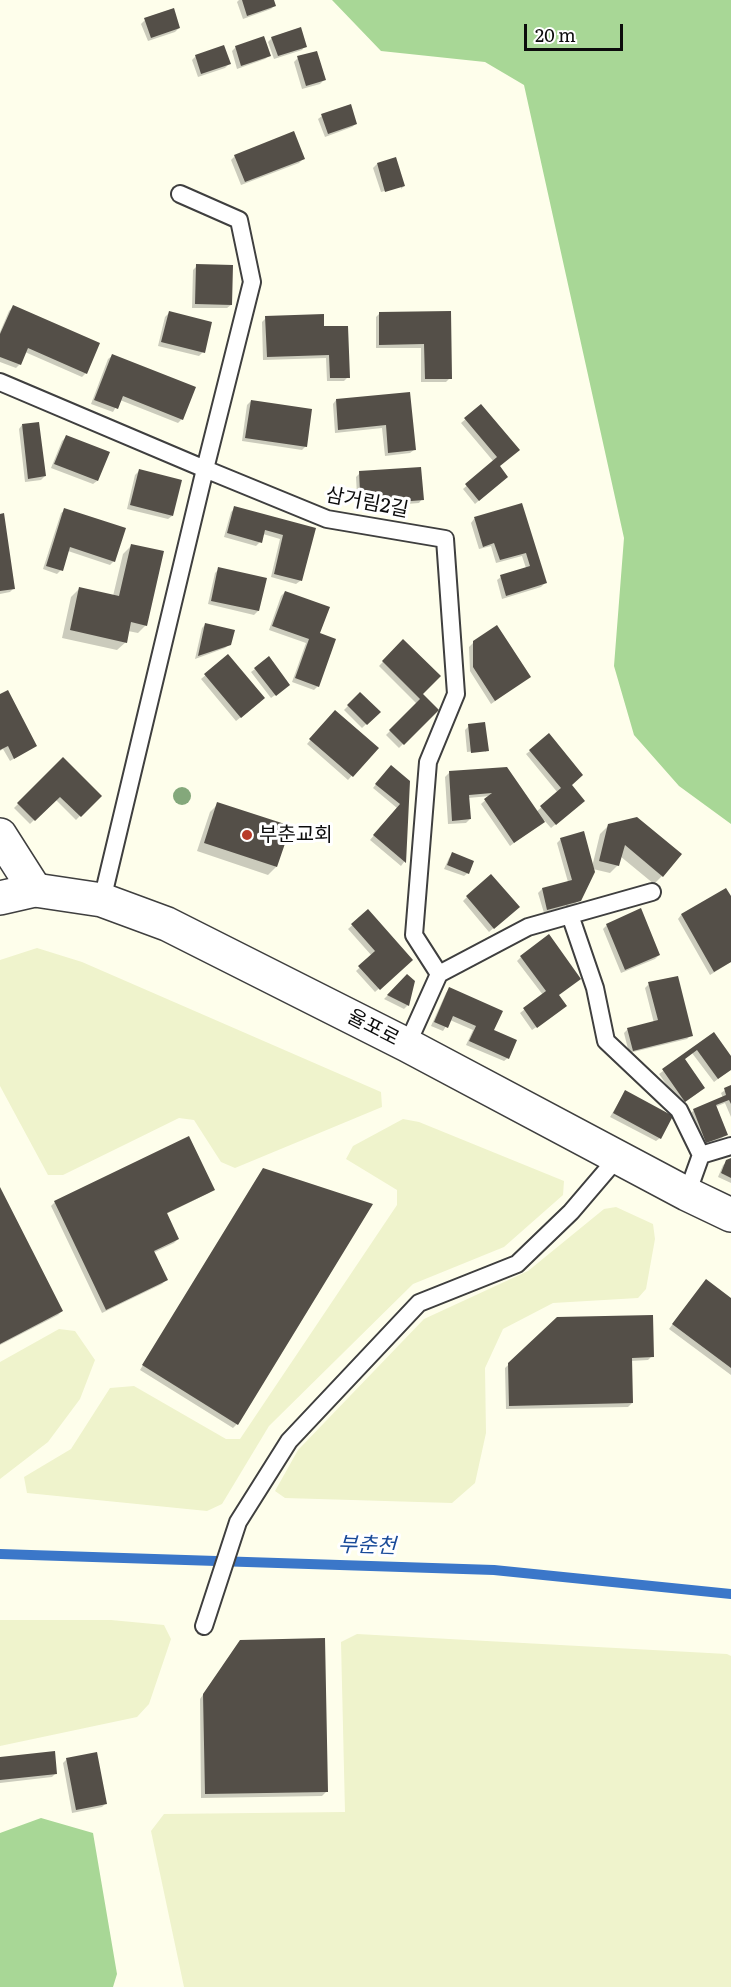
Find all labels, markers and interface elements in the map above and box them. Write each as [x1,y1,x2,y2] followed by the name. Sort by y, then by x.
[527,12,626,50] scale bar
[535,21,576,48] text: 20 m
[324,483,410,523] street label: 삼거림2길
[259,823,333,847] place label: 부춘교회
[240,828,254,842] marker: 부춘교회
[343,1005,403,1051] street label: 율포로
[338,1532,396,1560] water label: 부춘천

